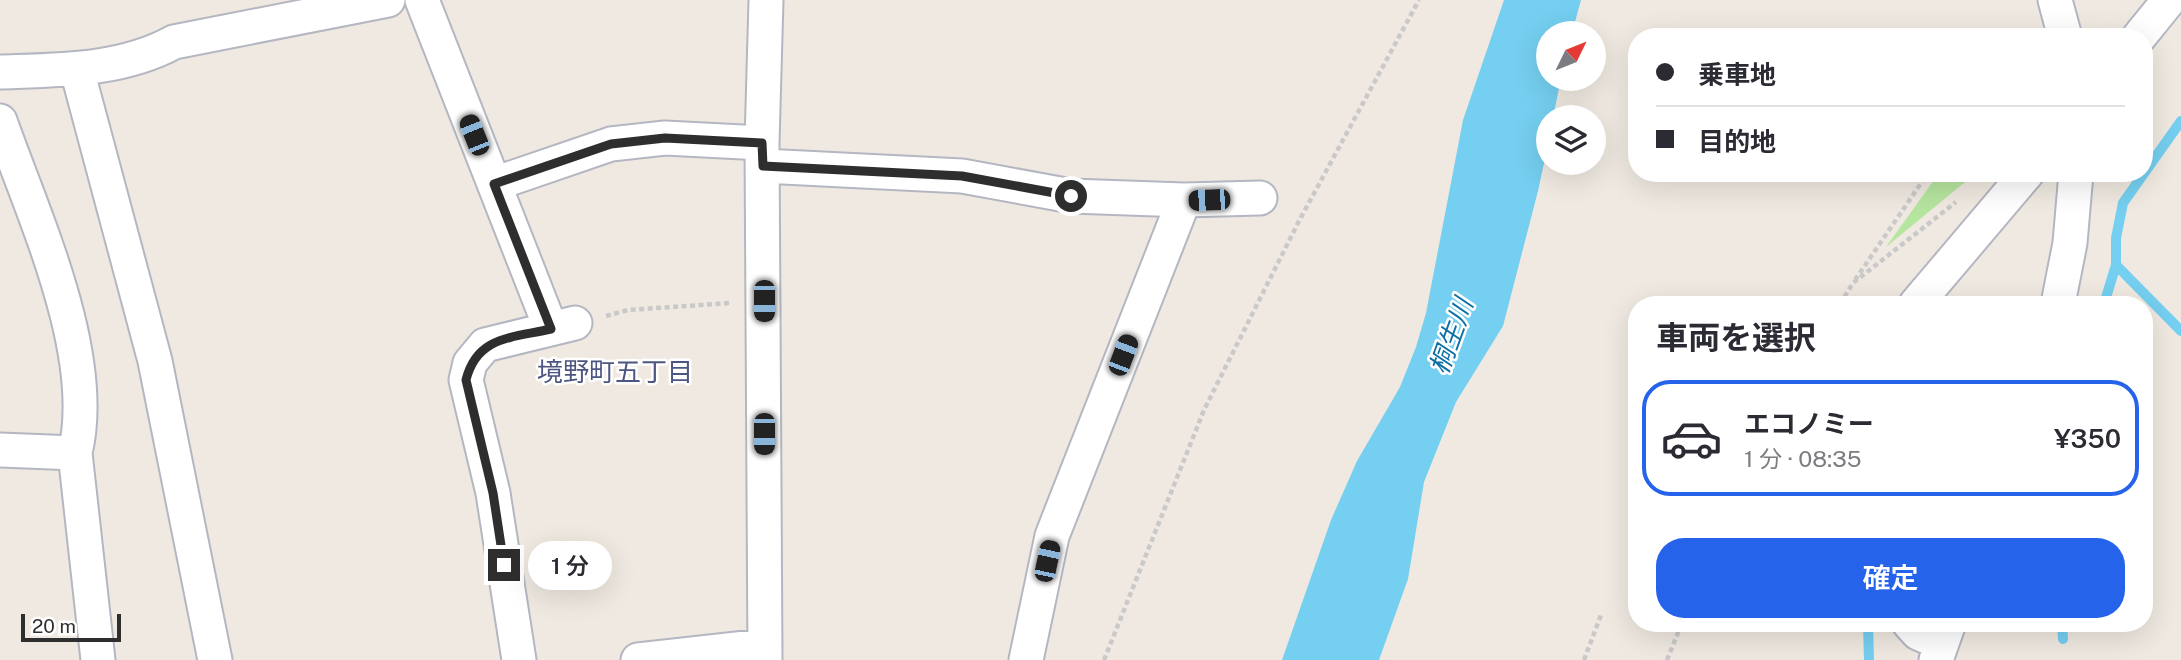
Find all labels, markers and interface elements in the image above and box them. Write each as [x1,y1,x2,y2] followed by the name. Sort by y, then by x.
[1536,21,1606,91] north arrow
[1536,21,1606,175] map controls
[1698,59,1776,90] text: 乗車地
[1536,105,1606,175] button: layers
[457,112,492,158] car
[1698,126,1776,157] text: 目的地
[1055,180,1087,212] route start
[1188,189,1231,211] car
[754,280,775,322] car
[1423,291,1480,378] water label: 桐生川
[1656,319,1816,356] text: 車両を選択
[1106,332,1141,378] car
[537,356,693,387] district label: 境野町五丁目
[1660,407,1723,470] icon: car
[1744,408,1874,439] text: エコノミー
[754,413,775,455] car
[2054,423,2121,454] text: ¥350
[1744,445,1861,472] text: 1 分 · 08:35
[1033,538,1062,584] car
[1656,538,2125,618] button: 確定
[528,540,612,590] callout: 1 分
[488,549,520,581] route end
[551,552,589,579] text: 1 分
[21,611,121,643] scale bar
[32,615,76,637] text: 20 m

